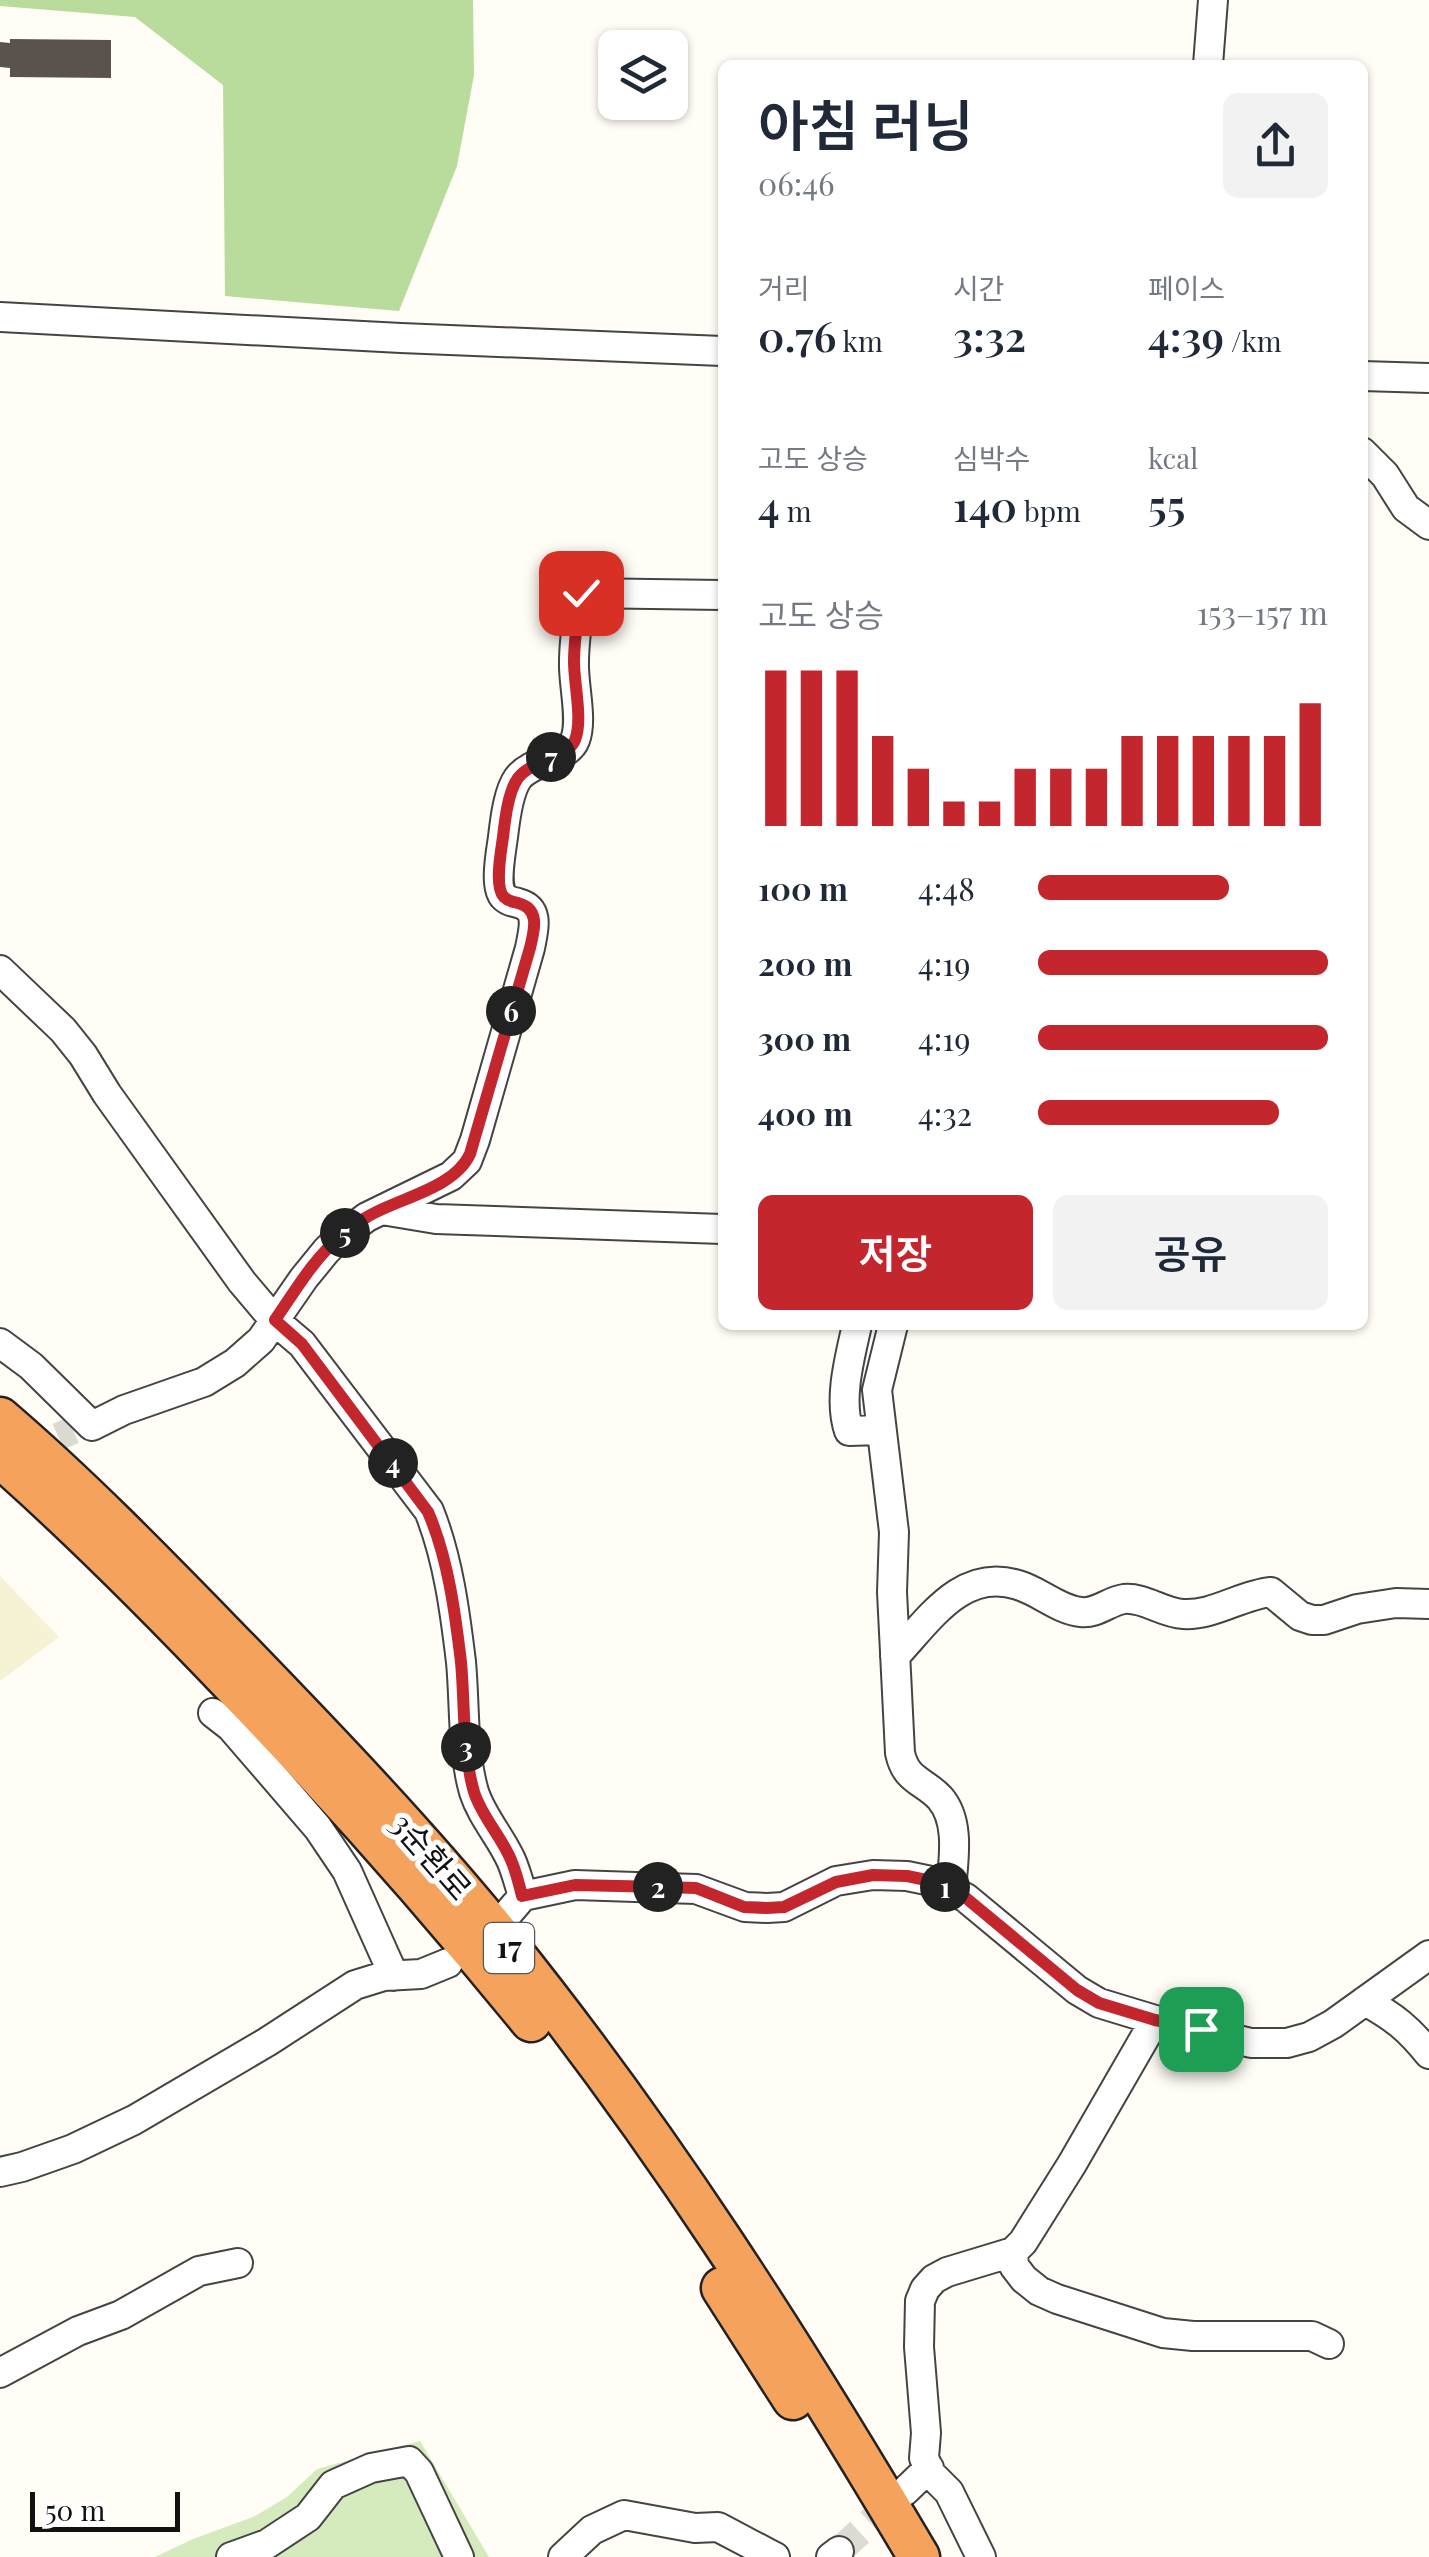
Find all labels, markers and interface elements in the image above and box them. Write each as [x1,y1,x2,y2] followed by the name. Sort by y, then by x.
[598,30,688,120] map controls
[598,30,688,120] button: layers
[758,86,974,160] text: 아침 러닝
[1223,93,1328,198] button: share
[758,161,835,204] text: 06:46
[758,269,810,306] text: 거리
[953,269,1005,306] text: 시간
[1148,269,1225,306] text: 페이스
[758,307,836,363] text: 0.76
[953,307,1026,363] text: 3:32
[1148,307,1224,363] text: 4:39
[836,322,883,359] text: km
[1224,322,1282,359] text: /km
[758,439,868,476] text: 고도 상승
[953,439,1030,476] text: 심박수
[1148,439,1198,476] text: kcal
[1148,476,1185,532] text: 55
[758,477,780,533] text: 4
[953,477,1017,533] text: 140
[780,492,812,529] text: m
[1017,492,1081,529] text: bpm
[539,551,624,636] pin
[554,566,609,621] icon: check
[1197,590,1328,633] text: 153–157 m
[758,592,884,635] text: 고도 상승
[526,732,576,782] pin: 7
[545,738,557,775] text: 7
[758,866,848,909] text: 100 m
[918,866,975,909] text: 4:48
[758,941,852,984] text: 200 m
[918,941,970,984] text: 4:19
[486,986,536,1036] pin: 6
[503,992,519,1029] text: 6
[758,1016,851,1059] text: 300 m
[918,1016,970,1059] text: 4:19
[758,1091,853,1134] text: 400 m
[918,1091,972,1134] text: 4:32
[758,1195,1033,1310] button: 저장
[1053,1195,1328,1310] button: 공유
[320,1208,370,1258] pin: 5
[339,1214,351,1251] text: 5
[368,1438,418,1488] pin: 4
[386,1444,400,1481] text: 4
[441,1722,491,1772] pin: 3
[459,1728,473,1765] text: 3
[383,1802,483,1908] street label: 3순환로
[633,1862,683,1912] pin: 2
[920,1862,970,1912] pin: 1
[651,1868,665,1905] text: 2
[940,1868,950,1905] text: 1
[484,1923,534,1973] road number: 17
[1159,1987,1244,2072] pin
[1174,2002,1229,2057] icon: arrive
[30,2487,180,2532] scale bar
[45,2491,105,2528] text: 50 m

